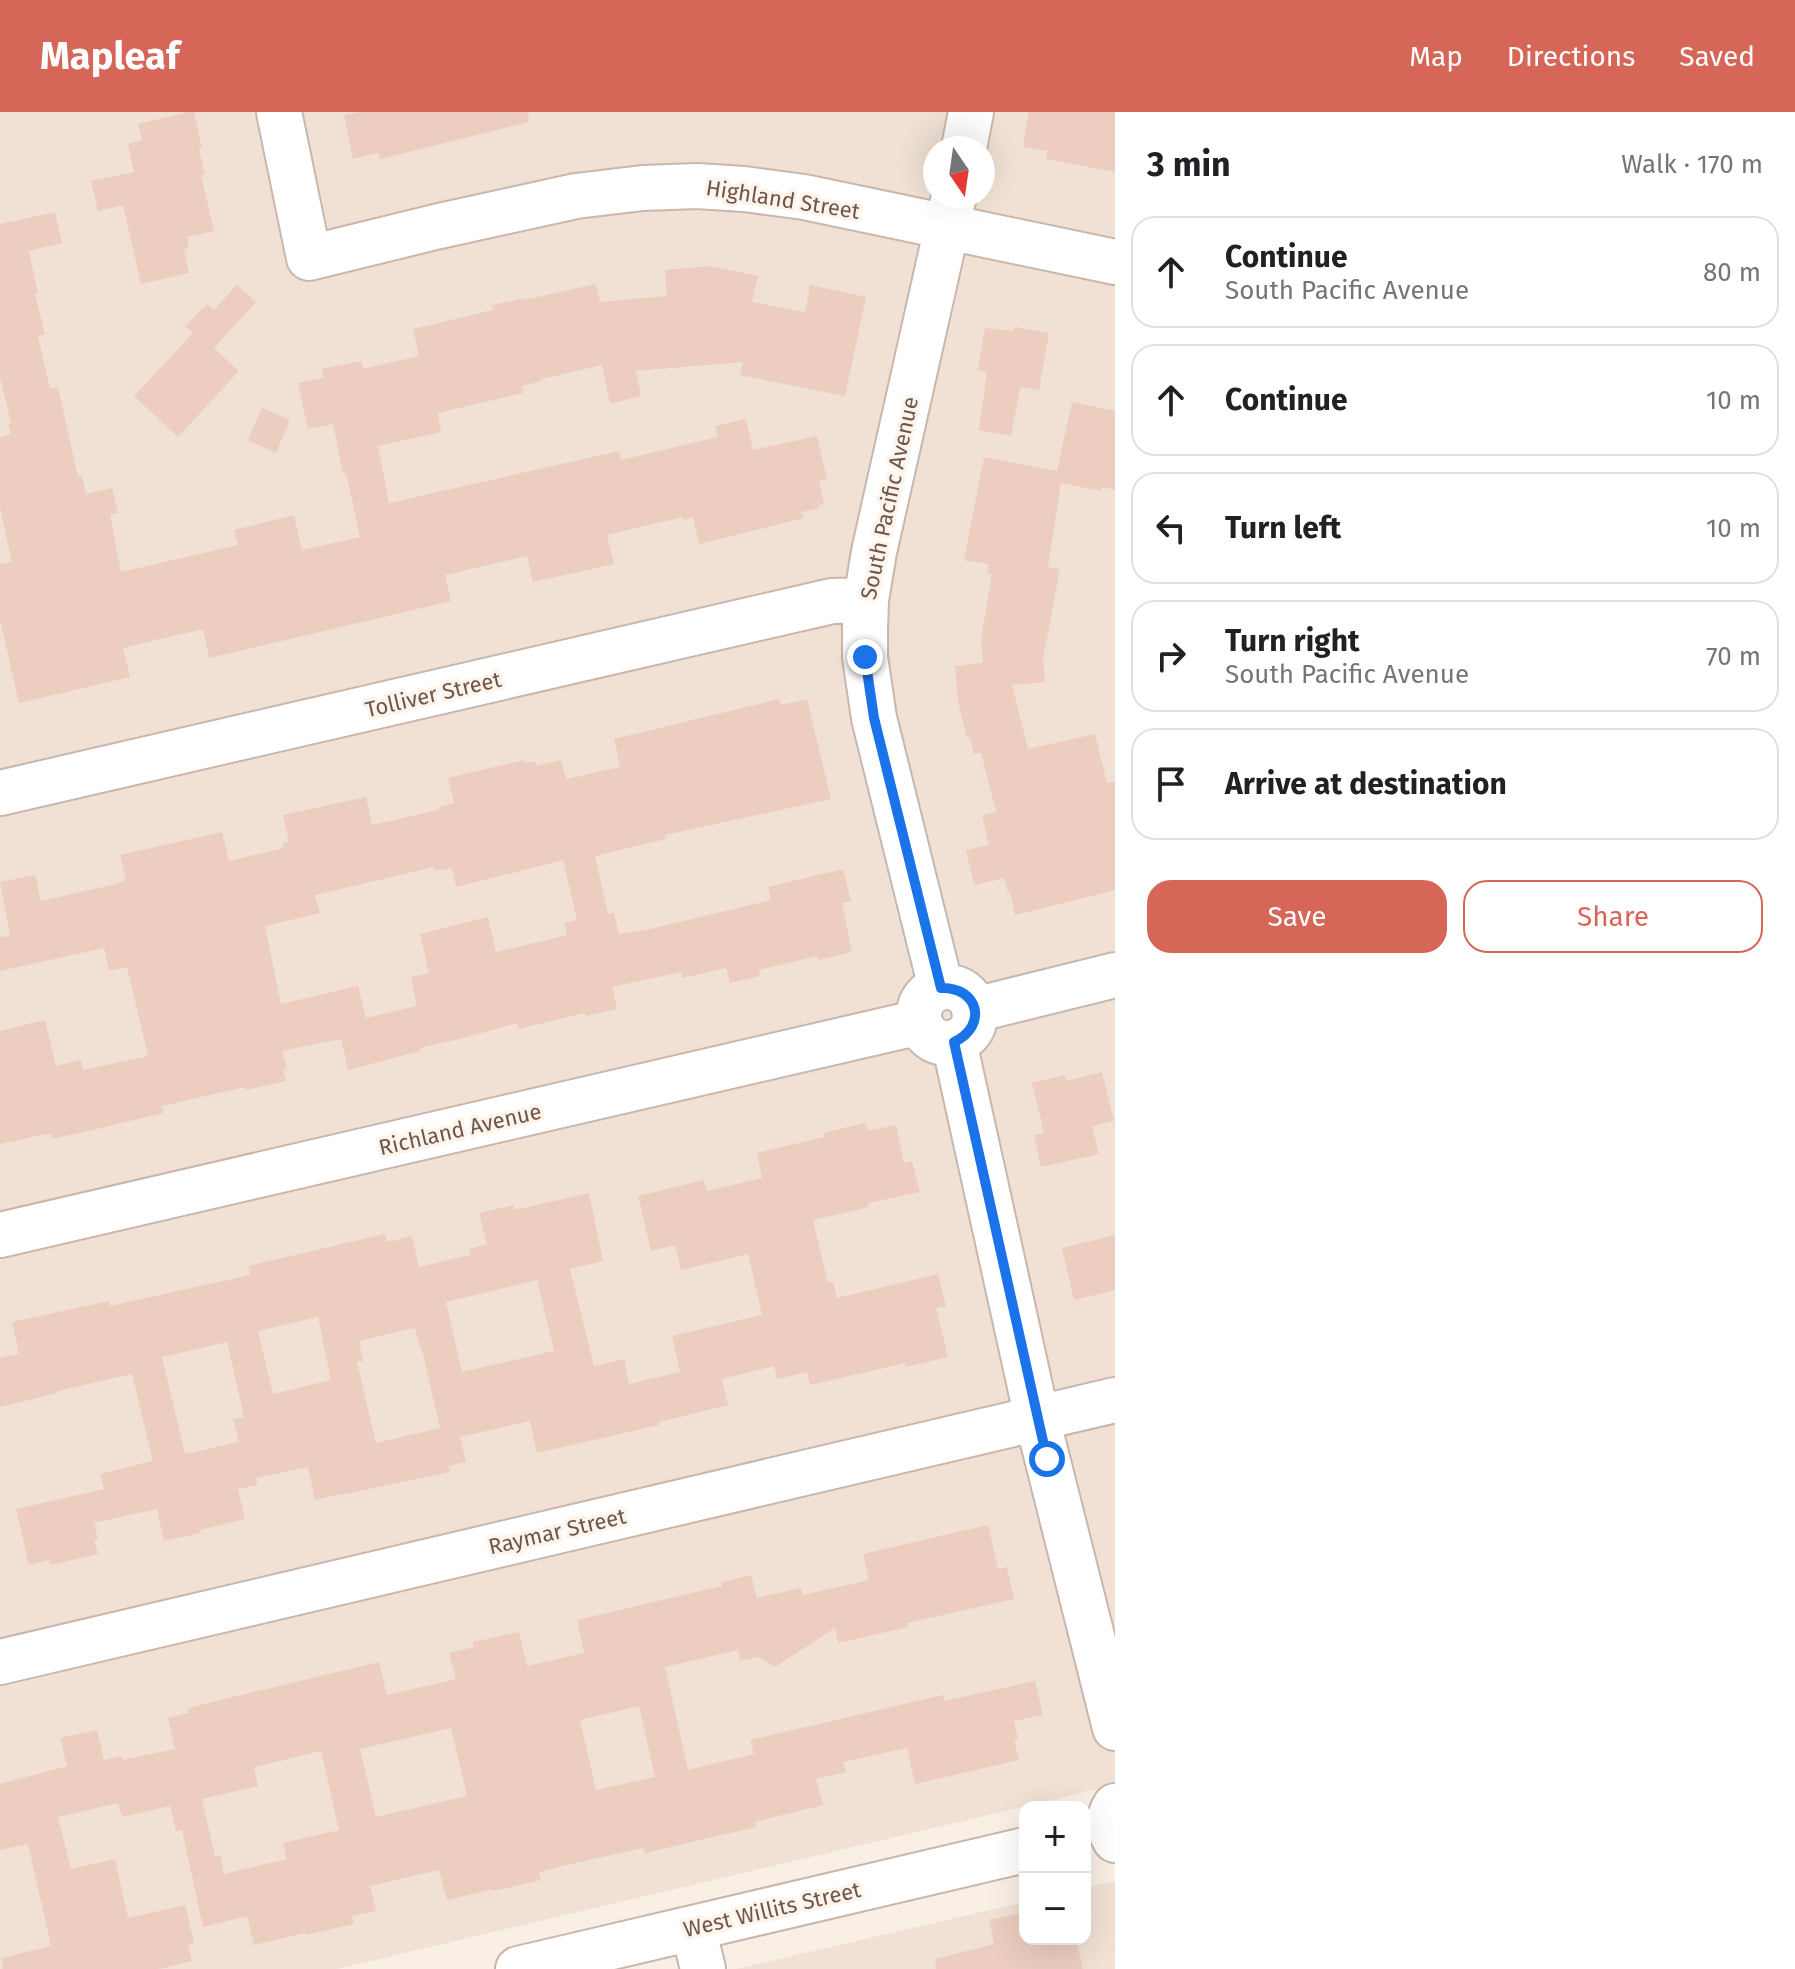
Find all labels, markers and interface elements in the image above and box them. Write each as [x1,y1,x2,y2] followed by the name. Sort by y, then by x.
[40,33,179,79] text: Mapleaf
[1409,40,1463,73] text: Map
[1507,40,1635,73] text: Directions
[1679,40,1755,73] text: Saved
[923,136,995,208] north arrow
[1147,144,1231,185] text: 3 min
[1621,149,1763,180] text: Walk · 170 m
[704,174,862,225] street label: Highland Street
[1225,239,1348,275] text: Continue
[1149,250,1193,294] icon: ahead
[1703,257,1761,288] text: 80 m
[1225,275,1469,306] text: South Pacific Avenue
[1149,378,1193,422] icon: ahead
[1225,382,1348,418] text: Continue
[1706,385,1761,416] text: 10 m
[855,394,924,602] street label: South Pacific Avenue
[1149,506,1193,550] icon: left
[1225,510,1341,546] text: Turn left
[1706,513,1761,544] text: 10 m
[1225,623,1360,659] text: Turn right
[1149,634,1193,678] icon: right
[847,639,883,675] route end
[1706,641,1761,672] text: 70 m
[1225,659,1469,690] text: South Pacific Avenue
[362,666,504,723] street label: Tolliver Street
[1149,762,1193,806] icon: arrive
[1225,766,1507,802] text: Arrive at destination
[1147,880,1447,953] button: Save
[1463,880,1763,953] button: Share
[376,1098,544,1161] street label: Richland Avenue
[1029,1441,1065,1477] route start
[486,1503,629,1560] street label: Raymar Street
[1019,1801,1091,1945] map controls
[1019,1801,1091,1873] button: +
[1019,1873,1091,1945] button: −
[681,1876,863,1943] street label: West Willits Street

